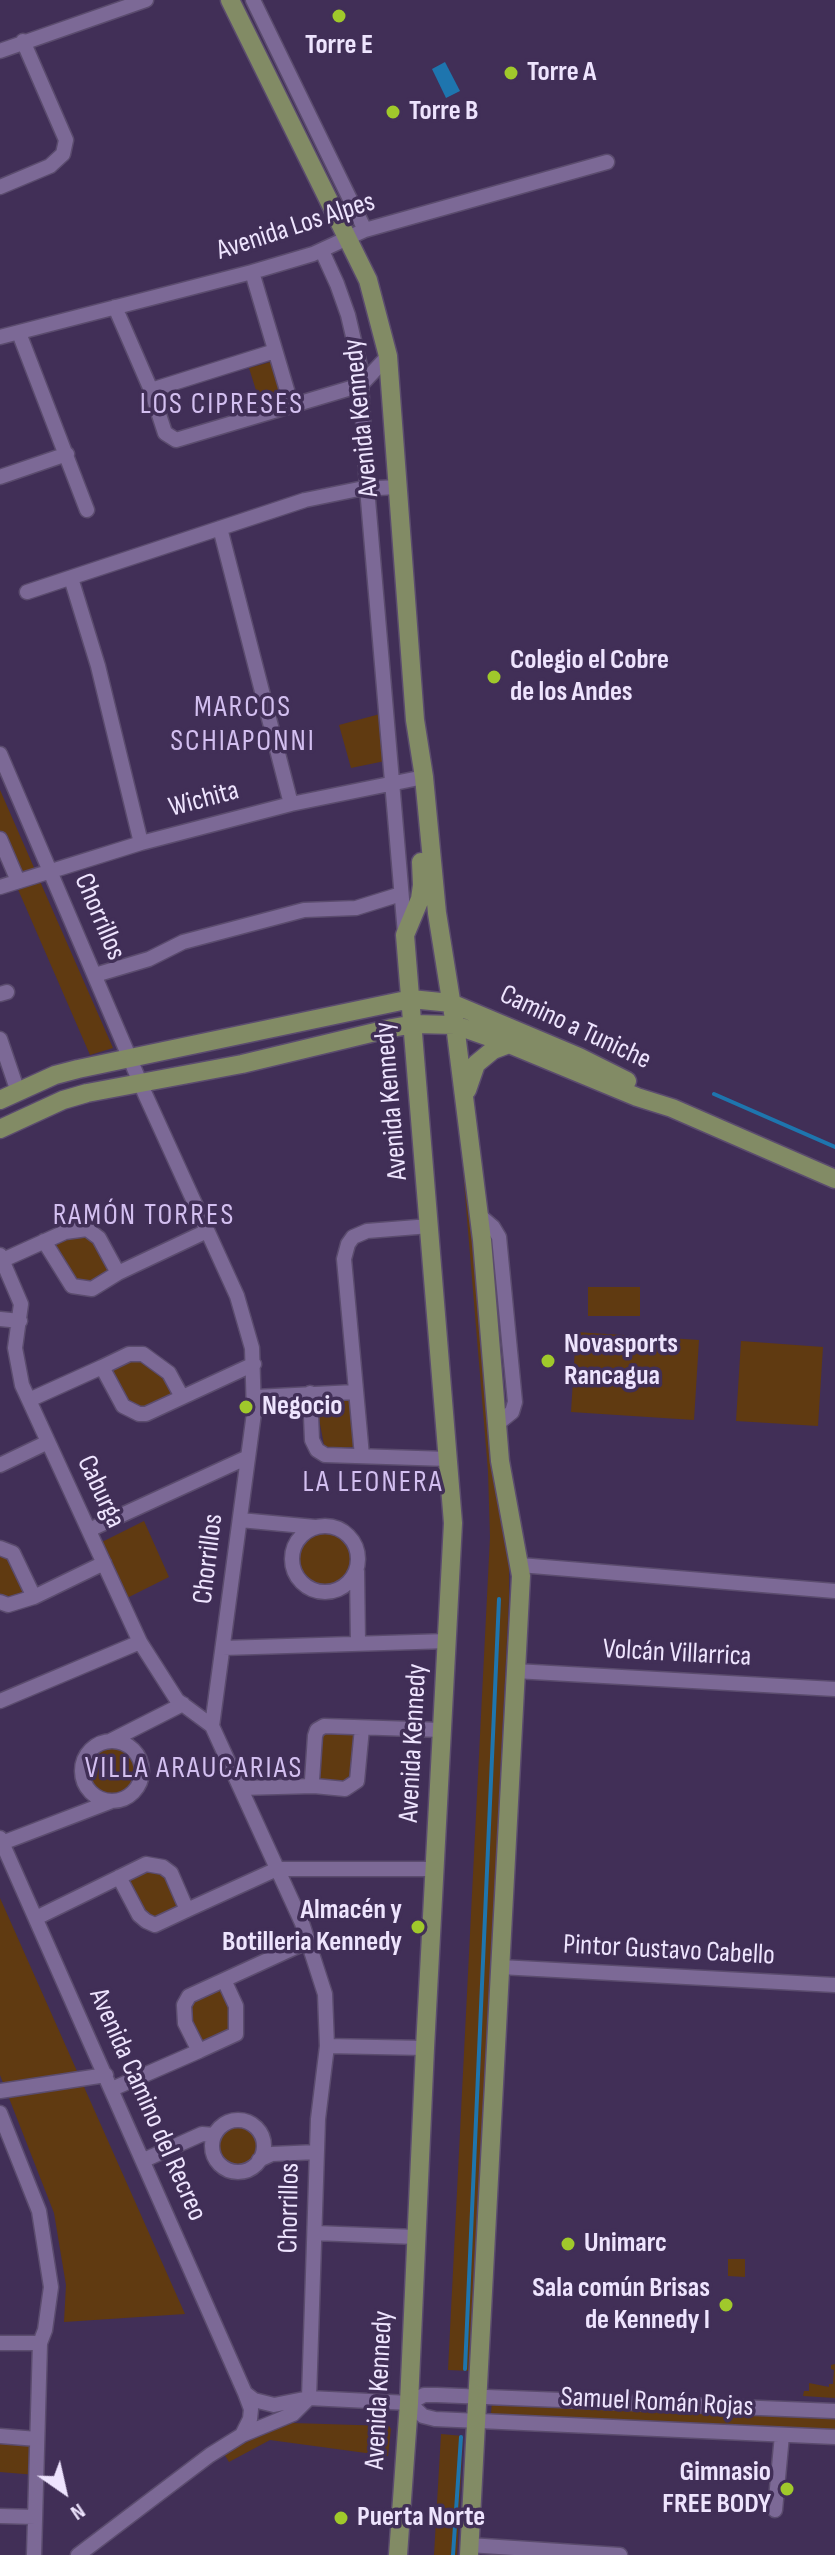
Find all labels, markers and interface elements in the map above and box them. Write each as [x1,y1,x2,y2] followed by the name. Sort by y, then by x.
[330,7,348,25] marker: Torre E
[305,29,373,63] place label: Torre E
[527,56,596,90] place label: Torre A
[502,64,520,82] marker: Torre A
[409,95,478,129] place label: Torre B
[384,103,402,121] marker: Torre B
[213,186,379,268] street label: Avenida Los Alpes
[337,337,387,499] street label: Avenida Kennedy
[140,387,304,423] district label: LOS CIPRESES
[510,644,669,710] place label: Colegio el Cobre de los Andes
[485,668,503,686] marker: Colegio el Cobre de los Andes
[170,690,316,760] district label: MARCOS SCHIAPONNI
[165,775,243,825] street label: Wichita
[66,869,132,965] street label: Chorrillos
[494,978,656,1078] street label: Camino a Tuniche
[368,1020,416,1182] street label: Avenida Kennedy
[53,1198,235,1234] district label: RAMÓN TORRES
[564,1328,678,1394] place label: Novasports Rancagua
[539,1352,557,1370] marker: Novasports Rancagua
[262,1390,342,1424] place label: Negocio
[237,1398,255,1416] marker: Negocio
[69,1450,131,1534] street label: Caburga
[303,1465,443,1501] district label: LA LEONERA
[187,1512,231,1606] street label: Chorrillos
[602,1633,752,1675] street label: Volcán Villarrica
[393,1663,435,1823] street label: Avenida Kennedy
[85,1751,303,1787] district label: VILLA ARAUCARIAS
[222,1894,402,1960] place label: Almacén y Botilleria Kennedy
[409,1918,427,1936] marker: Almacén y Botilleria Kennedy
[562,1929,776,1973] street label: Pintor Gustavo Cabello
[81,1984,213,2226] street label: Avenida Camino del Recreo
[272,2162,308,2254] street label: Chorrillos
[584,2227,667,2261] place label: Unimarc
[559,2235,577,2253] marker: Unimarc
[532,2272,710,2338] place label: Sala común Brisas de Kennedy I
[717,2296,735,2314] marker: Sala común Brisas de Kennedy I
[359,2310,401,2470] street label: Avenida Kennedy
[560,2381,754,2425] street label: Samuel Román Rojas
[24,2451,104,2531] north arrow
[662,2456,771,2522] place label: Gimnasio FREE BODY
[778,2480,796,2498] marker: Gimnasio FREE BODY
[65,2497,90,2526] text: N
[357,2501,485,2535] place label: Puerta Norte
[332,2509,350,2527] marker: Puerta Norte

